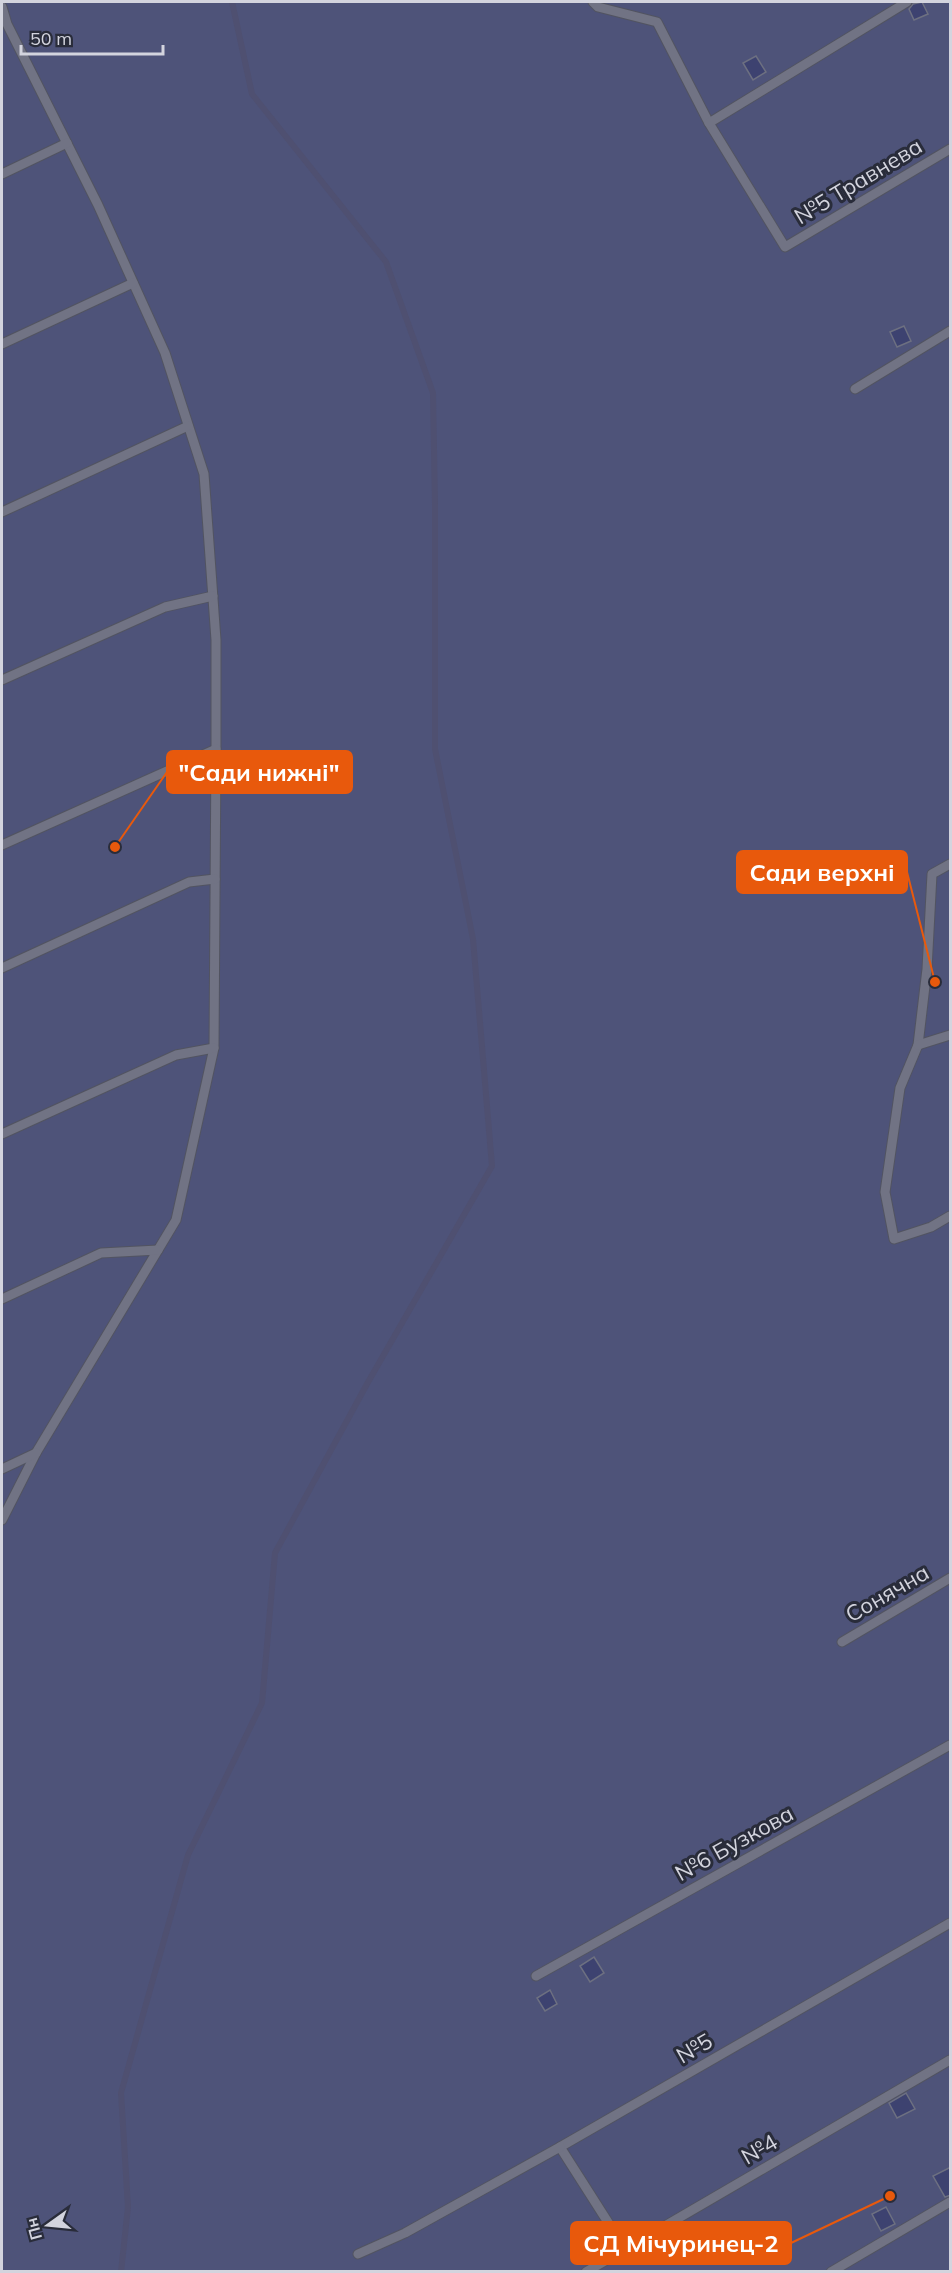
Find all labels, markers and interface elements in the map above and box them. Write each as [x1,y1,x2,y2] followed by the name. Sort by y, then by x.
[21,18,164,56] scale bar
[30,27,72,50] text: 50 m
[789,132,927,230] street label: №5 Травнева
[167,751,352,793] callout: "Сади нижні"
[179,757,339,787] text: "Сади нижні"
[737,851,907,893] callout: Сади верхні
[749,857,895,887] text: Сади верхні
[840,1558,934,1628] street label: Сонячна
[670,1799,798,1887] street label: №6 Бузкова
[671,2027,717,2069] street label: №5
[736,2128,782,2170] street label: №4
[18,2195,78,2255] north arrow
[21,2216,46,2242] text: Пн
[571,2222,791,2264] callout: СД Мічуринец-2
[583,2228,779,2258] text: СД Мічуринец-2

